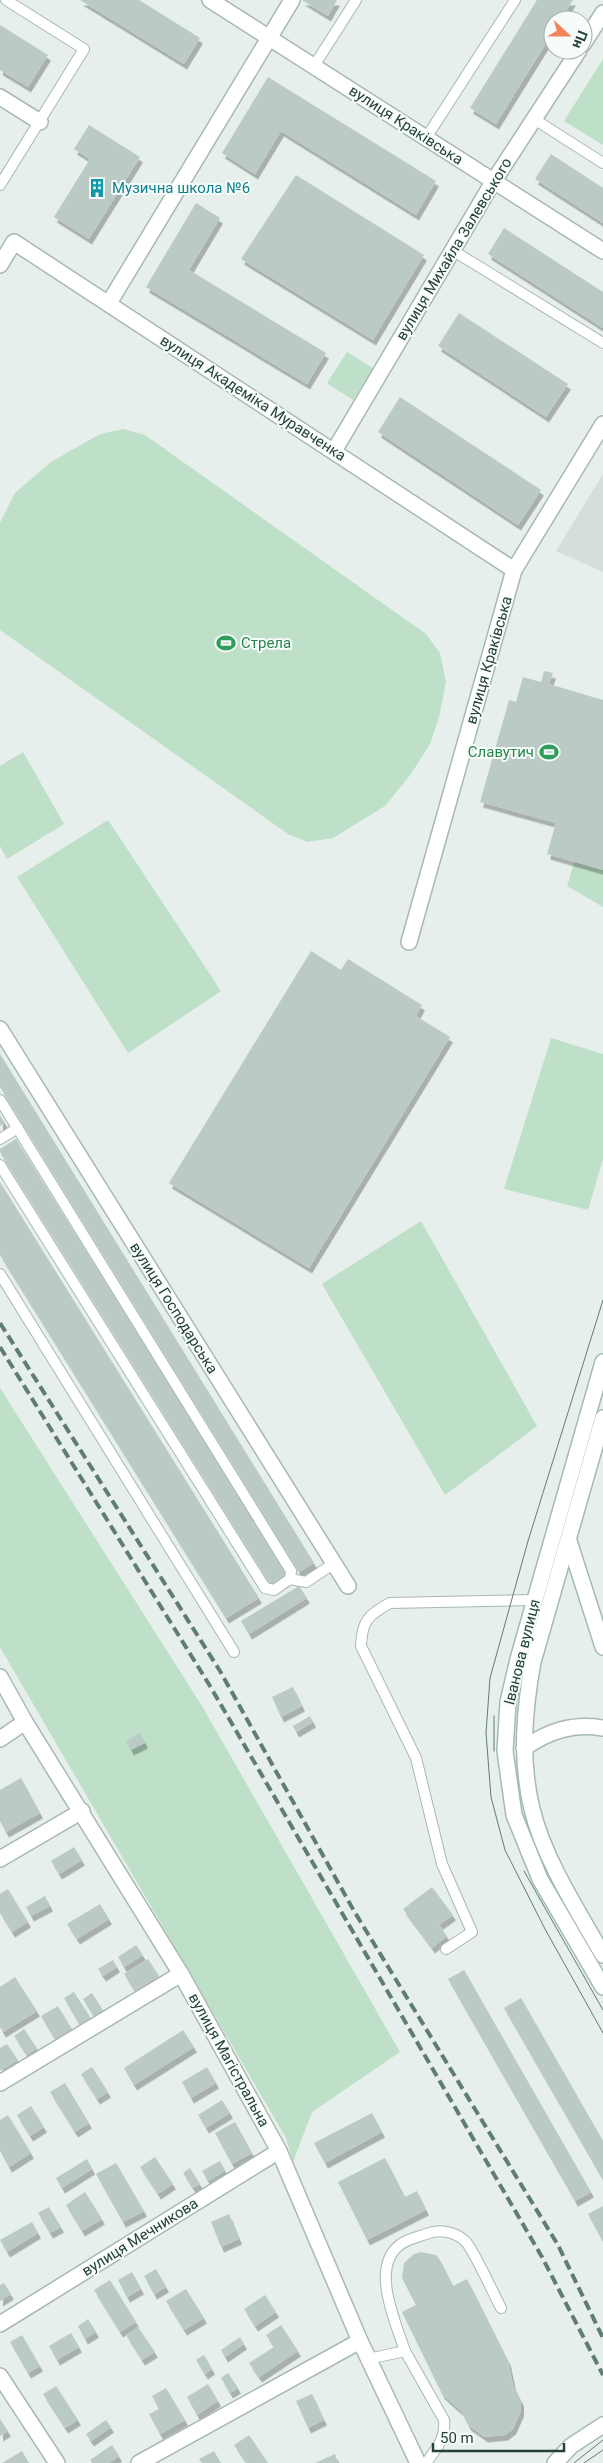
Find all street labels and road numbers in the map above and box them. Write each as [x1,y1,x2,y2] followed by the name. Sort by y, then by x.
[346,81,466,169] street label: вулиця Краківська
[392,155,516,343] street label: вулиця Михайла Залевського
[157,331,349,465] street label: вулиця Академіка Муравченка
[462,594,516,726] street label: вулиця Краківська
[126,1239,222,1377] street label: вулиця Господарська
[500,1597,544,1707] street label: Іванова вулиця
[185,1990,273,2130] street label: вулиця Магістральна
[79,2194,201,2280] street label: вулиця Мечникова

